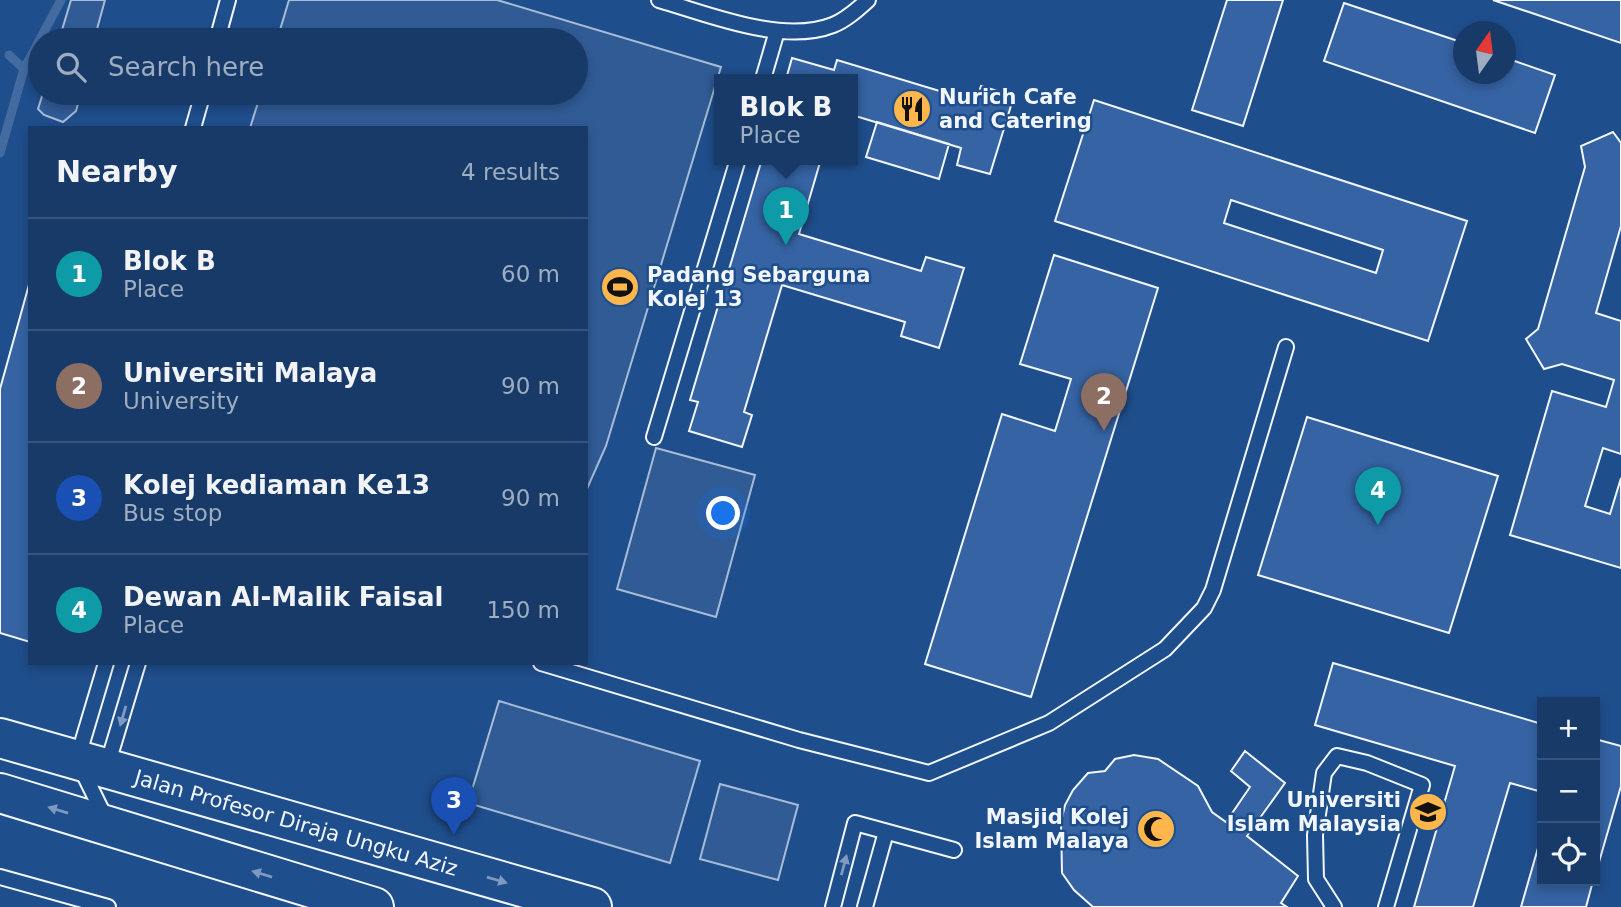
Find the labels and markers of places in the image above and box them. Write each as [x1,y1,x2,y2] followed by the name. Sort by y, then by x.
[939,85,1092,133] place label: Nurich Cafe and Catering
[891,88,933,130] restaurant icon: Nurich Cafe and Catering
[763,187,809,245] pin: 1
[647,263,871,311] place label: Padang Sebarguna Kolej 13
[599,266,641,308] sports icon: Padang Sebarguna Kolej 13
[1081,373,1127,431] pin: 2
[1355,467,1401,525] pin: 4
[431,777,477,835] pin: 3
[1227,788,1401,836] place label: Universiti Islam Malaysia
[1407,791,1449,833] school or university icon: Universiti Islam Malaysia
[974,805,1129,853] place label: Masjid Kolej Islam Malaya
[1135,808,1177,850] mosque icon: Masjid Kolej Islam Malaya

